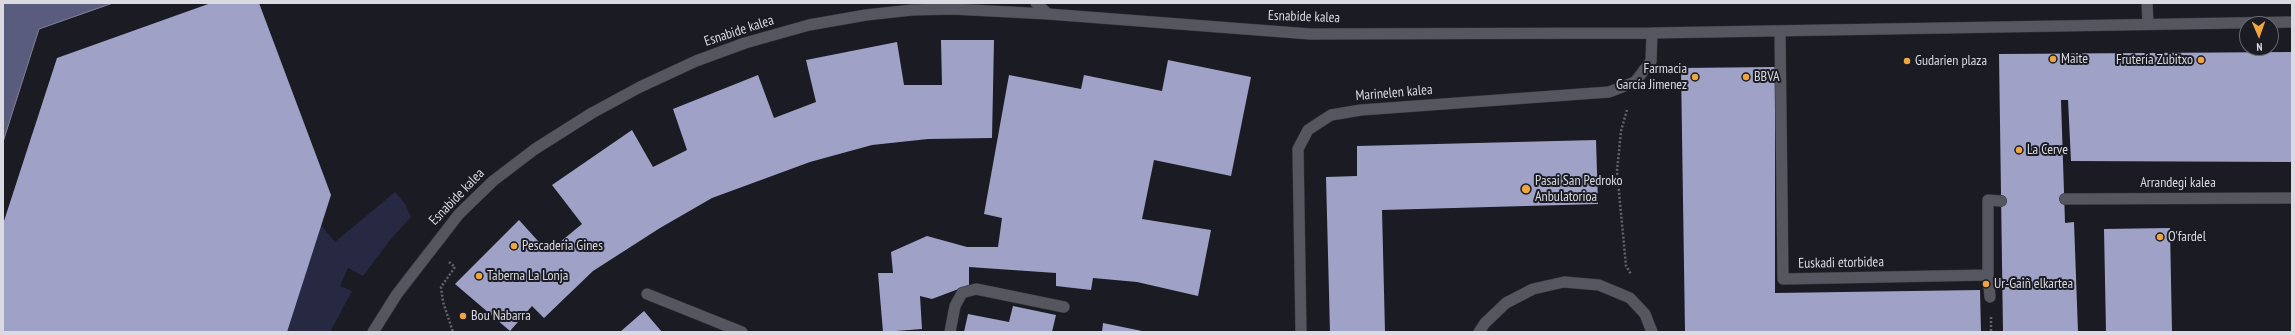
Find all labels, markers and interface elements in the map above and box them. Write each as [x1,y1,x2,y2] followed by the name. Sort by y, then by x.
[1268,7,1340,27] street label: Esnabide kalea
[702,12,776,50] street label: Esnabide kalea
[2239,16,2279,56] north arrow
[2256,40,2263,54] text: N
[2061,51,2088,67] place label: Maite
[2116,52,2193,68] place label: Frutería Zubitxo
[1915,53,1987,69] place label: Gudarien plaza
[2048,54,2058,64] marker: Maite
[2196,55,2206,65] marker: Frutería Zubitxo
[1902,56,1912,66] marker: Gudarien plaza
[1616,61,1687,94] place label: Farmacia García Jimenez
[1754,69,1780,85] place label: BBVA
[1690,72,1700,82] marker: Farmacia García Jimenez
[1741,72,1751,82] marker: BBVA
[1355,81,1433,105] street label: Marinelen kalea
[2027,142,2068,158] place label: La Cerve
[2014,145,2024,155] marker: La Cerve
[426,165,488,229] street label: Esnabide kalea
[1535,173,1623,206] place label: Pasai San Pedroko Anbulatorioa
[2140,175,2216,191] street label: Arrandegi kalea
[1520,183,1532,195] marker: Pasai San Pedroko Anbulatorioa
[2168,229,2206,245] place label: O'fardel
[2155,232,2165,242] marker: O'fardel
[522,238,603,254] place label: Pescaderia Gines
[509,241,519,251] marker: Pescaderia Gines
[1798,254,1884,272] street label: Euskadi etorbidea
[487,268,568,284] place label: Taberna La Lonja
[474,271,484,281] marker: Taberna La Lonja
[1994,276,2073,292] place label: Ur-Gaiñ elkartea
[1981,279,1991,289] marker: Ur-Gaiñ elkartea
[471,308,531,324] place label: Bou Nabarra
[458,311,468,321] marker: Bou Nabarra

